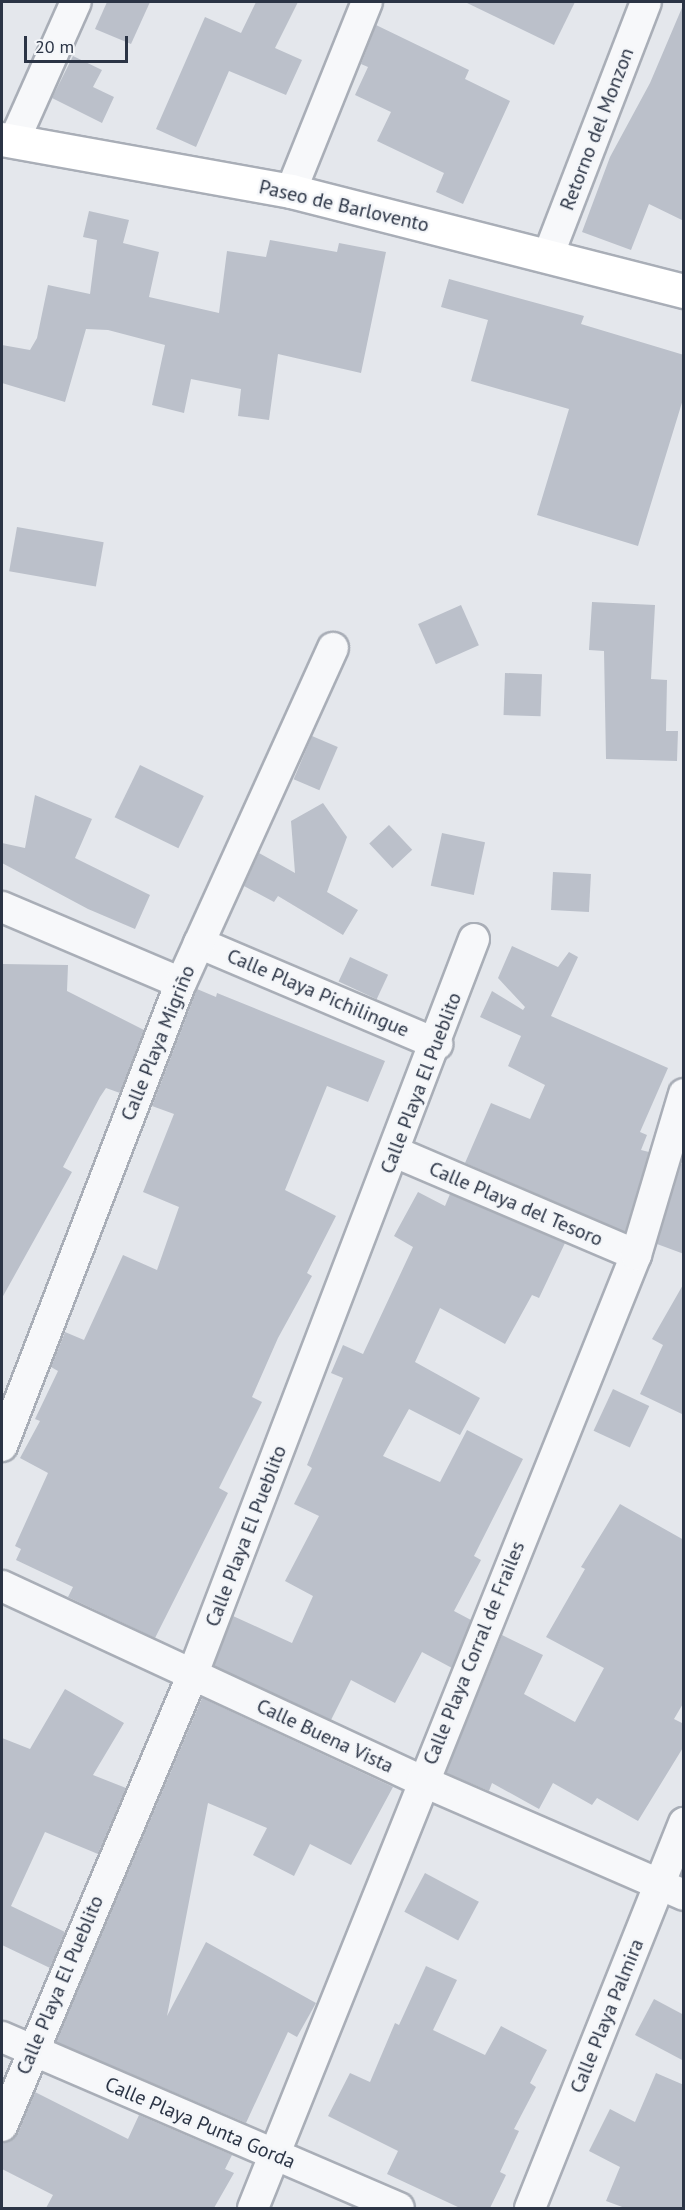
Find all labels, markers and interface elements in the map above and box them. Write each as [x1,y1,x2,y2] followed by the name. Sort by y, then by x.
[27,24,130,62] scale bar
[35,35,74,58] text: 20 m
[555,44,639,214] street label: Retorno del Monzon
[257,175,431,237] street label: Paseo de Barlovento
[223,944,413,1042] street label: Calle Playa Pichilingue
[116,962,200,1124] street label: Calle Playa Migriño
[375,989,467,1177] street label: Calle Playa El Pueblito
[425,1156,607,1252] street label: Calle Playa del Tesoro
[200,1442,292,1630] street label: Calle Playa El Pueblito
[418,1538,530,1768] street label: Calle Playa Corral de Frailes
[252,1694,398,1778] street label: Calle Buena Vista
[11,1892,109,2078] street label: Calle Playa El Pueblito
[565,1935,649,2097] street label: Calle Playa Palmira
[101,2072,299,2174] street label: Calle Playa Punta Gorda

